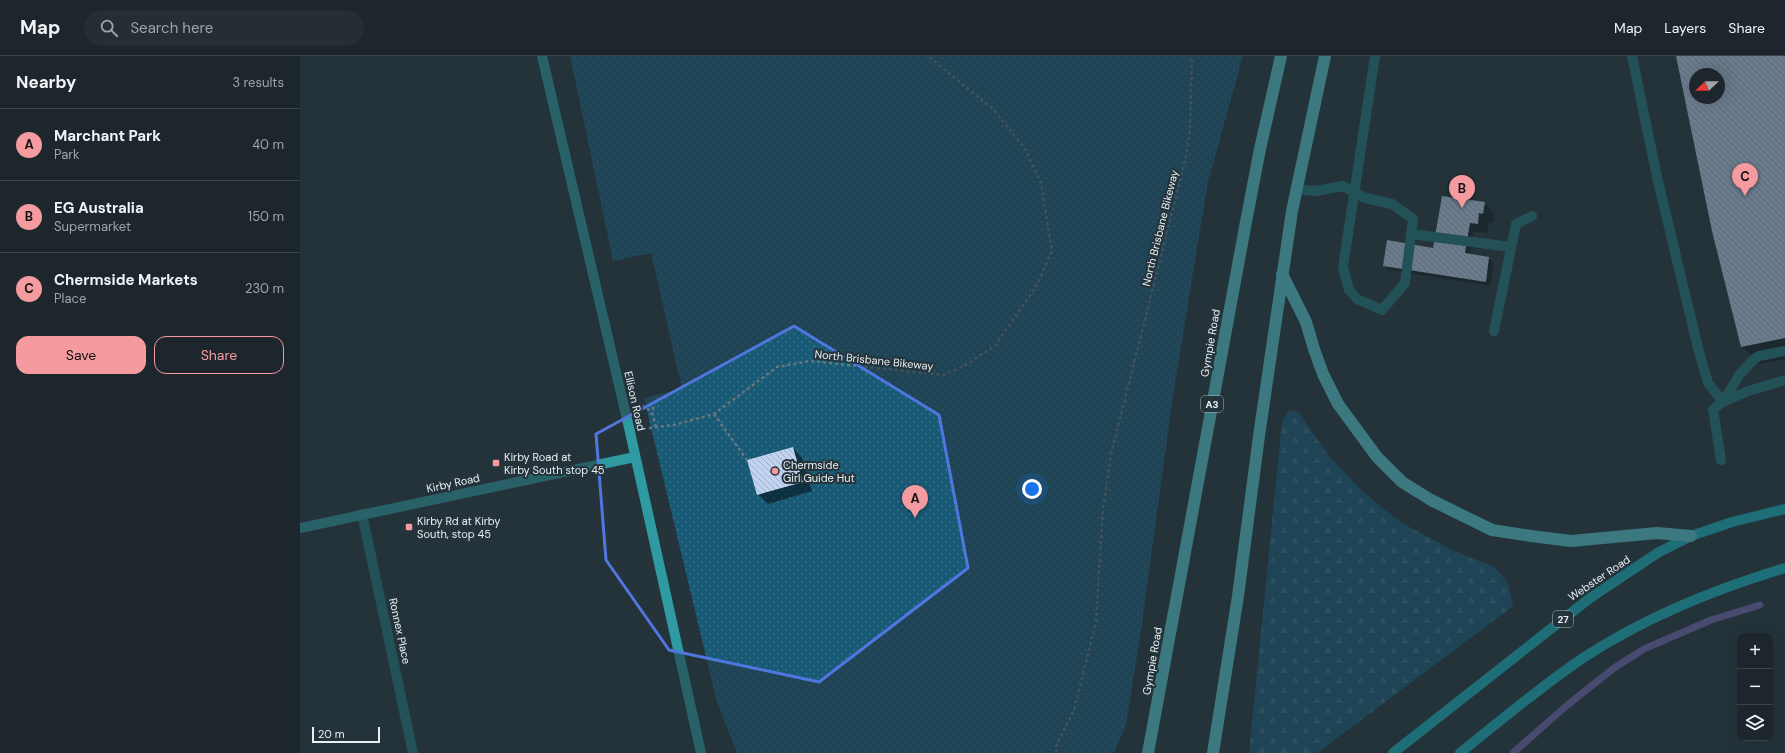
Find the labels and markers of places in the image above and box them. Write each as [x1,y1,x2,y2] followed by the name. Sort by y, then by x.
[1732,163,1758,196] pin: C
[1449,175,1475,208] pin: B
[504,450,605,477] place label: Kirby Road at Kirby South stop 45
[491,458,501,468] marker: Kirby Road at Kirby South stop 45
[783,458,855,485] place label: Chermside Girl Guide Hut
[770,466,780,476] marker: Chermside Girl Guide Hut
[902,485,928,518] pin: A
[417,514,500,541] place label: Kirby Rd at Kirby South, stop 45
[404,522,414,532] marker: Kirby Rd at Kirby South, stop 45

